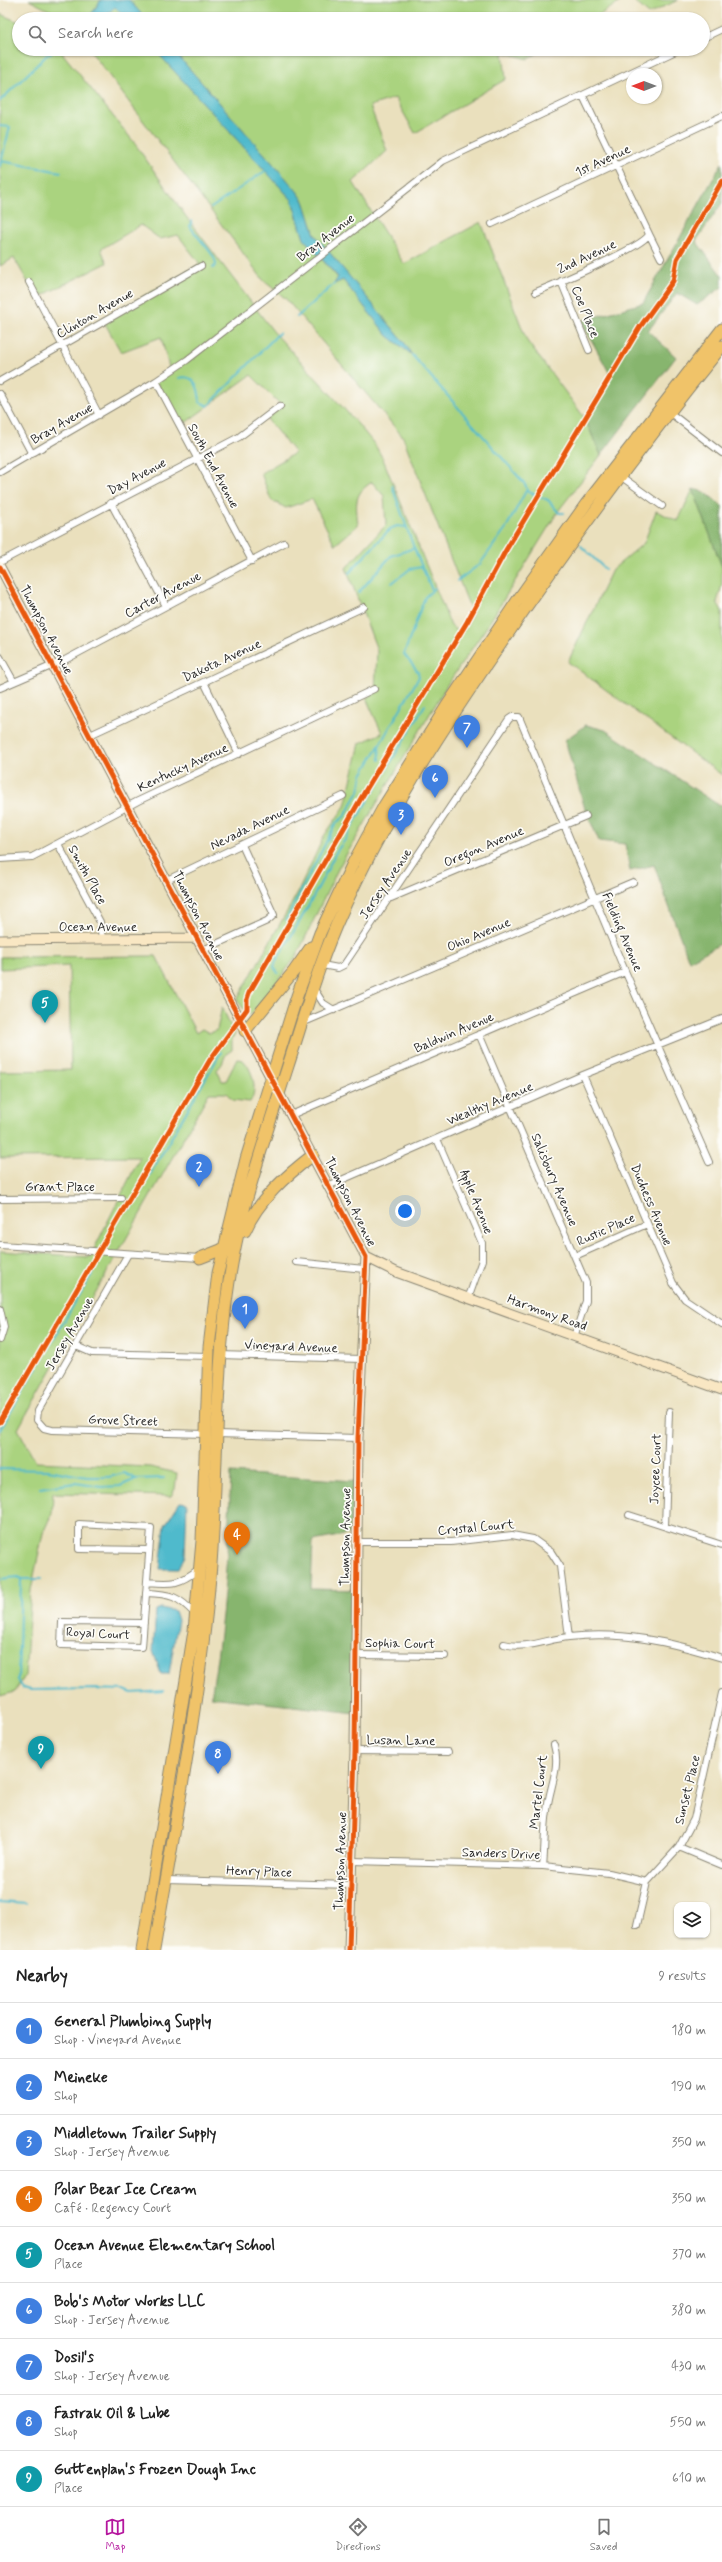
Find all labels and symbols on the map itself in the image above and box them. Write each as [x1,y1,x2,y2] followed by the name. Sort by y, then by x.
[626,68,662,104] north arrow
[573,141,633,181] street label: 1st Avenue
[294,210,359,266] street label: Bray Avenue
[555,236,619,278] street label: 2nd Avenue
[567,284,603,340] street label: Coe Place
[53,285,137,343] street label: Clinton Avenue
[28,399,96,449] street label: Bray Avenue
[183,421,243,512] street label: South End Avenue
[105,454,169,499] street label: Day Avenue
[122,568,204,622] street label: Carter Avenue
[15,582,77,678] street label: Thompson Avenue
[180,635,264,687] street label: Dakota Avenue
[454,715,480,748] pin: 7
[135,740,231,796] street label: Kentucky Avenue
[422,765,448,798] pin: 6
[208,801,292,855] street label: Nevada Avenue
[388,802,414,835] pin: 3
[441,822,527,873] street label: Oregon Avenue
[64,842,110,908] street label: Smith Place
[356,845,416,923] street label: Jersey Avenue
[168,868,228,964] street label: Thompson Avenue
[596,890,646,975] street label: Fielding Avenue
[445,914,513,956] street label: Ohio Avenue
[59,919,137,936] street label: Ocean Avenue
[32,990,58,1023] pin: 5
[411,1009,497,1057] street label: Baldwin Avenue
[444,1078,536,1130] street label: Wealthy Avenue
[527,1131,581,1229] street label: Salisbury Avenue
[186,1154,212,1187] pin: 2
[320,1154,380,1250] street label: Thompson Avenue
[626,1162,676,1249] street label: Duchess Avenue
[454,1167,497,1237] street label: Apple Avenue
[25,1179,95,1196] street label: Grant Place
[395,1201,415,1221] your location
[574,1209,638,1250] street label: Rustic Place
[505,1291,589,1335] street label: Harmony Road
[42,1294,98,1374] street label: Jersey Avenue
[232,1296,258,1329] pin: 1
[244,1337,338,1357] street label: Vineyard Avenue
[88,1411,158,1431] street label: Grove Street
[646,1433,666,1505] street label: Joycee Court
[337,1487,355,1586] street label: Thompson Avenue
[437,1516,515,1540] street label: Crystal Court
[224,1522,250,1555] pin: 4
[65,1624,131,1644] street label: Royal Court
[365,1635,435,1653] street label: Sophia Court
[366,1732,436,1750] street label: Lusan Lane
[28,1736,54,1769] pin: 9
[205,1741,231,1774] pin: 8
[671,1753,705,1827] street label: Sunset Place
[526,1754,552,1830] street label: Martel Court
[331,1811,351,1911] street label: Thompson Avenue
[462,1844,541,1864] street label: Sanders Drive
[226,1862,292,1882] street label: Henry Place

